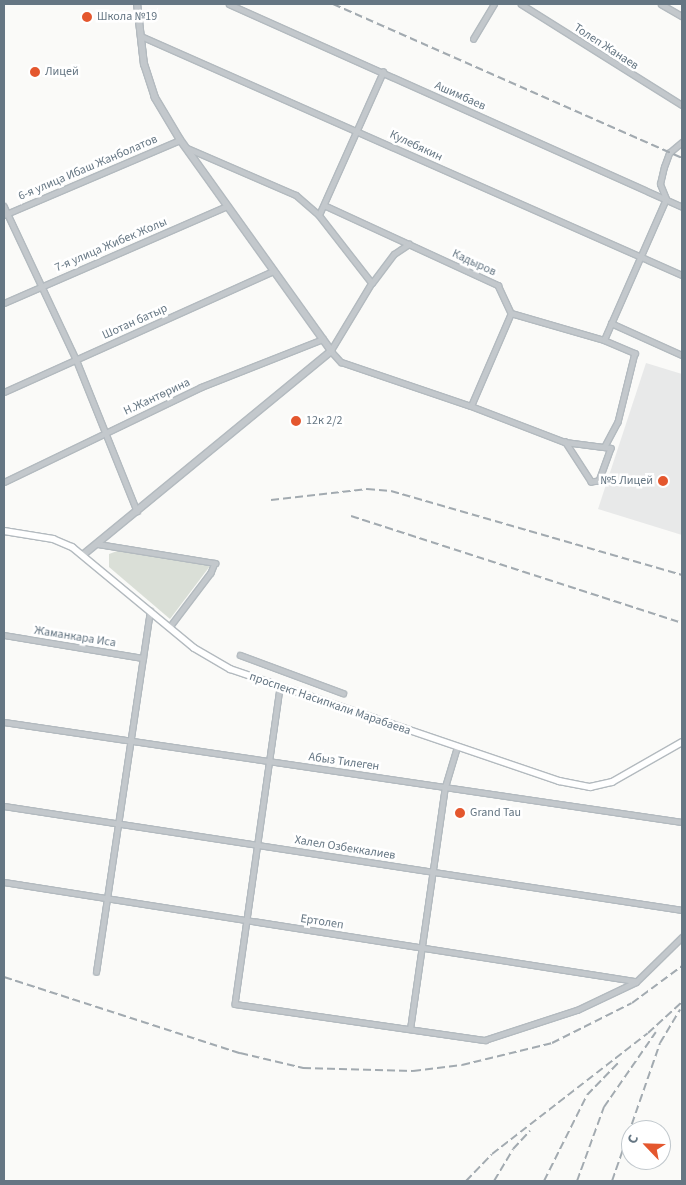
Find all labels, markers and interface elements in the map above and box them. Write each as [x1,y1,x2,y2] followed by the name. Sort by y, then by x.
[97,10,157,24] place label: Школа №19
[81,11,93,23] marker: Школа №19
[571,21,641,73] street label: Толеп Жанаев
[45,65,79,79] place label: Лицей
[29,66,41,78] marker: Лицей
[432,78,488,114] street label: Ашимбаев
[387,128,445,164] street label: Кулебякин
[16,132,160,204] street label: 6-я улица Ибаш Жанболатов
[53,215,169,275] street label: 7-я улица Жибек Жолы
[450,247,498,279] street label: Кадыров
[100,301,170,343] street label: Шотан батыр
[121,375,193,419] street label: Н.Жантөрина
[306,414,342,428] place label: 12к 2/2
[290,415,302,427] marker: 12к 2/2
[600,474,653,488] place label: №5 Лицей
[657,475,669,487] marker: №5 Лицей
[33,623,117,651] street label: Жаманкара Иса
[247,670,413,738] street label: проспект Насипкали Марабаева
[308,750,380,774] street label: Абыз Тилеген
[470,806,521,820] place label: Grand Tau
[454,807,466,819] marker: Grand Tau
[294,833,396,863] street label: Халел Озбеккалиев
[299,911,345,933] street label: Ертолеп
[621,1120,671,1170] north arrow
[622,1132,644,1147] text: С

